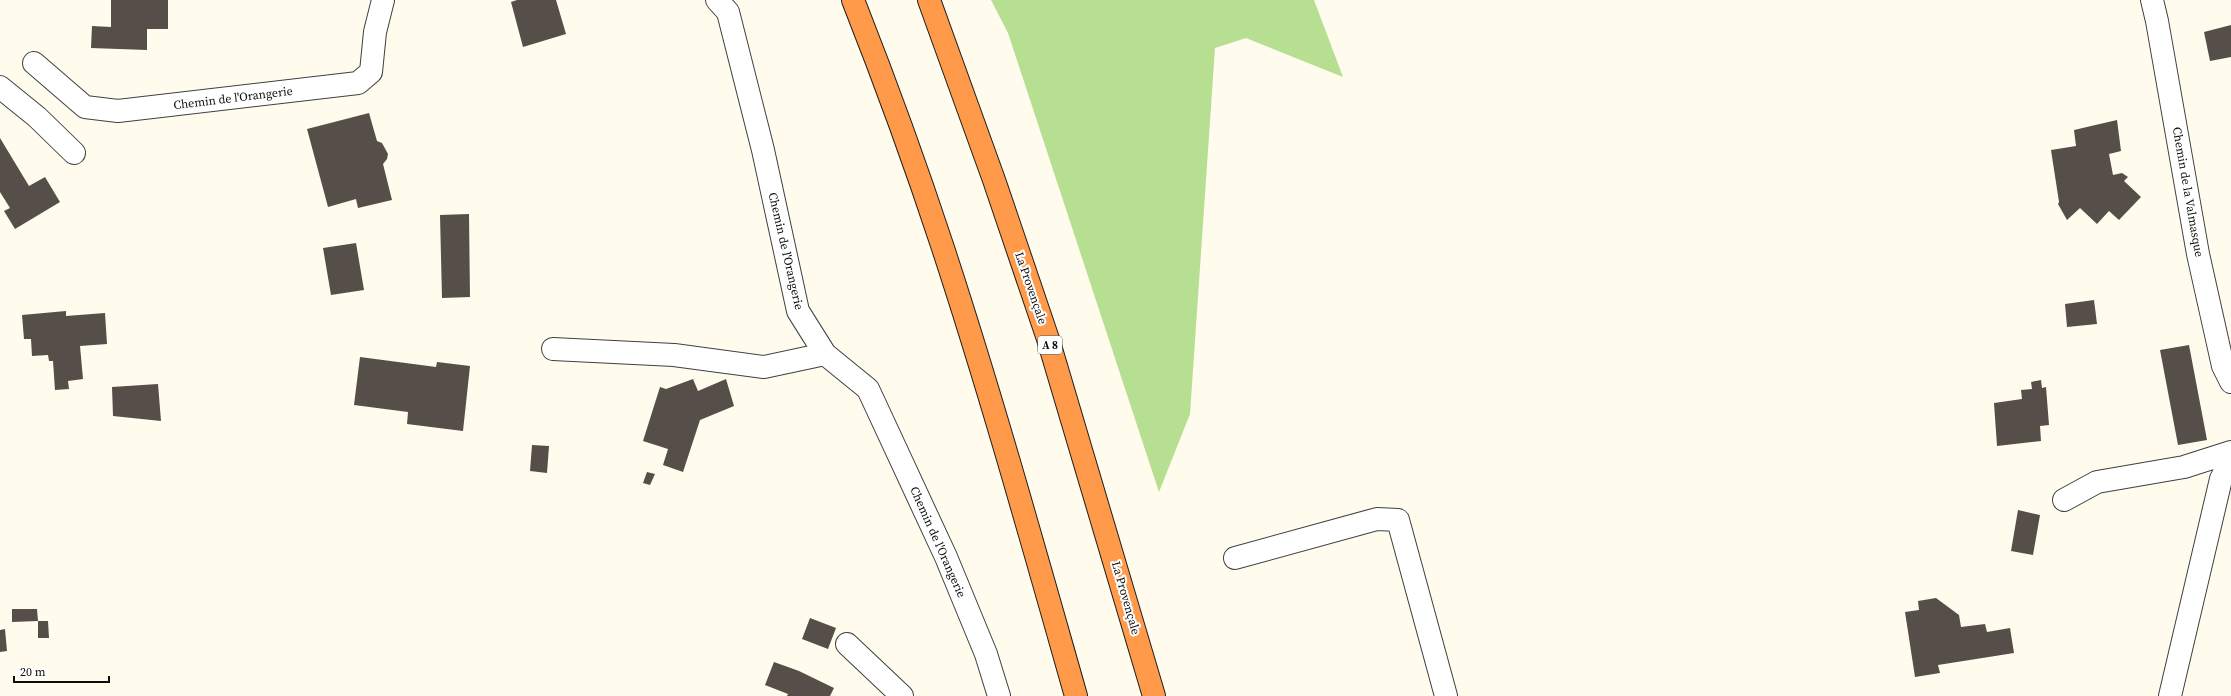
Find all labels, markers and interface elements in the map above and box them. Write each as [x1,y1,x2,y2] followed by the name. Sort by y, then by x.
[172,83,294,113] street label: Chemin de l'Orangerie
[2169,126,2207,258] street label: Chemin de la Valmasque
[765,191,807,311] street label: Chemin de l'Orangerie
[1011,250,1051,326] street label: La Provençale
[1038,336,1062,354] road number: A 8
[906,484,970,600] street label: Chemin de l'Orangerie
[1108,560,1144,636] street label: La Provençale
[14,658,109,684] scale bar
[20,664,46,680] text: 20 m

